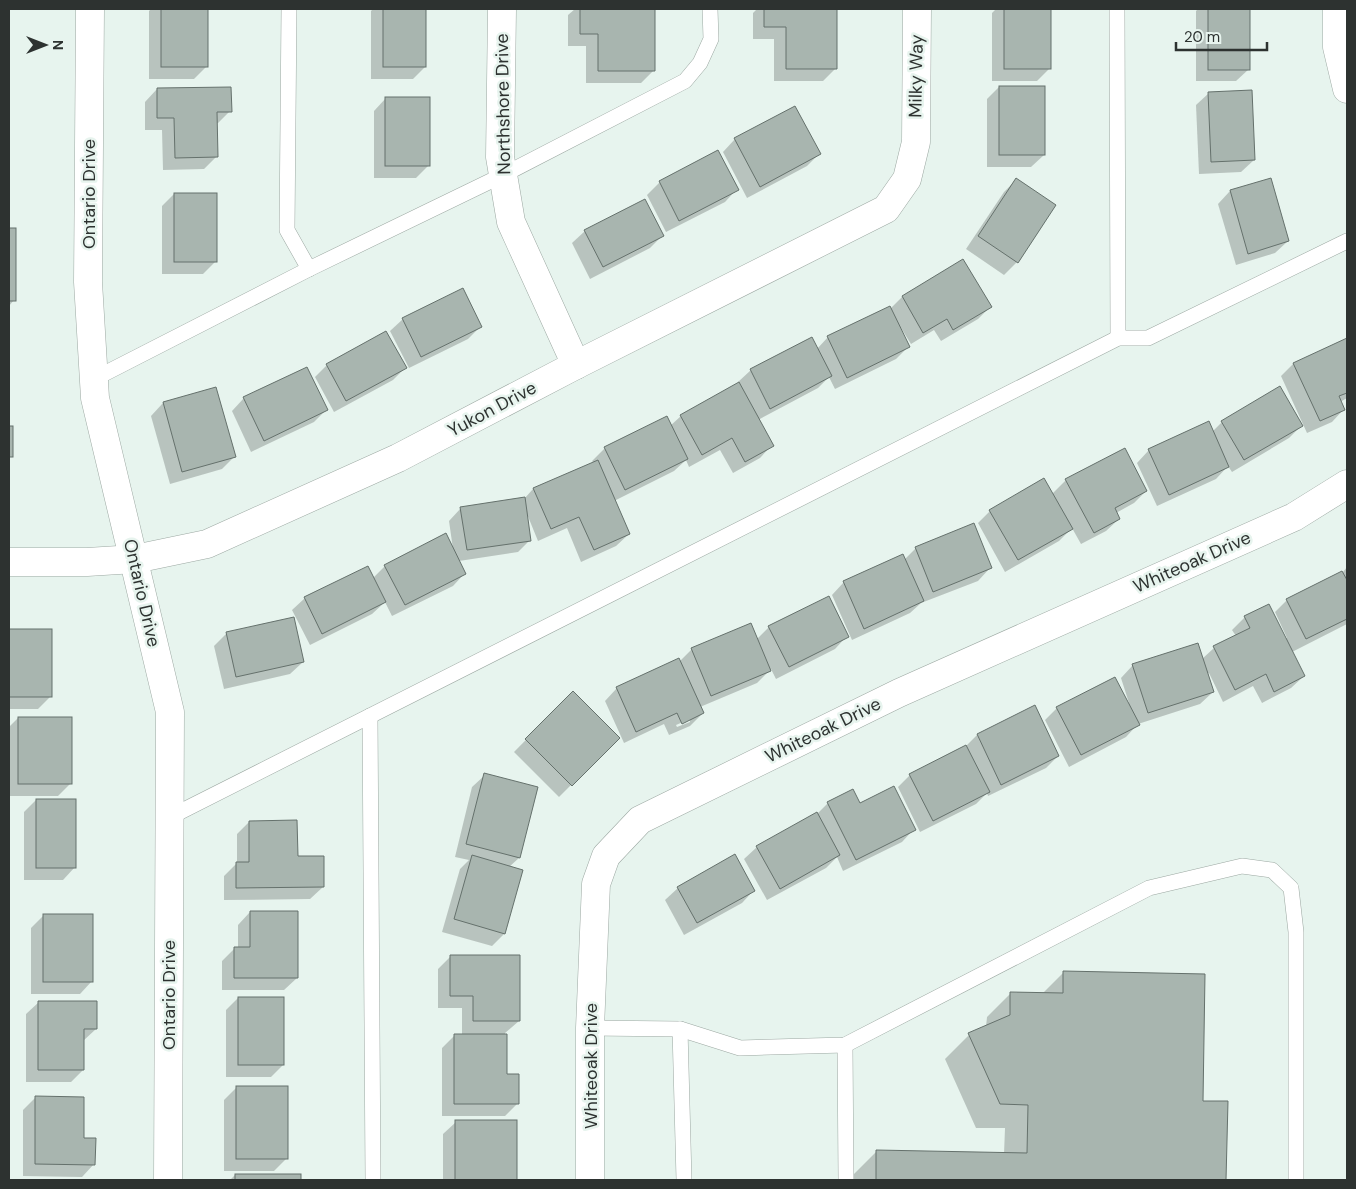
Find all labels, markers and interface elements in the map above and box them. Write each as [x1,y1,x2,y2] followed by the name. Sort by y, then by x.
[20,20,70,70] north arrow
[1176,20,1267,52] scale bar
[1184,27,1220,47] text: 20 m
[490,33,516,175] street label: Northshore Drive
[903,34,929,118] street label: Milky Way
[49,40,67,50] text: N
[77,139,101,249] street label: Ontario Drive
[443,376,541,442] street label: Yukon Drive
[1130,525,1254,599] street label: Whiteoak Drive
[118,537,166,649] street label: Ontario Drive
[761,692,885,768] street label: Whiteoak Drive
[157,940,181,1050] street label: Ontario Drive
[579,1003,603,1129] street label: Whiteoak Drive

